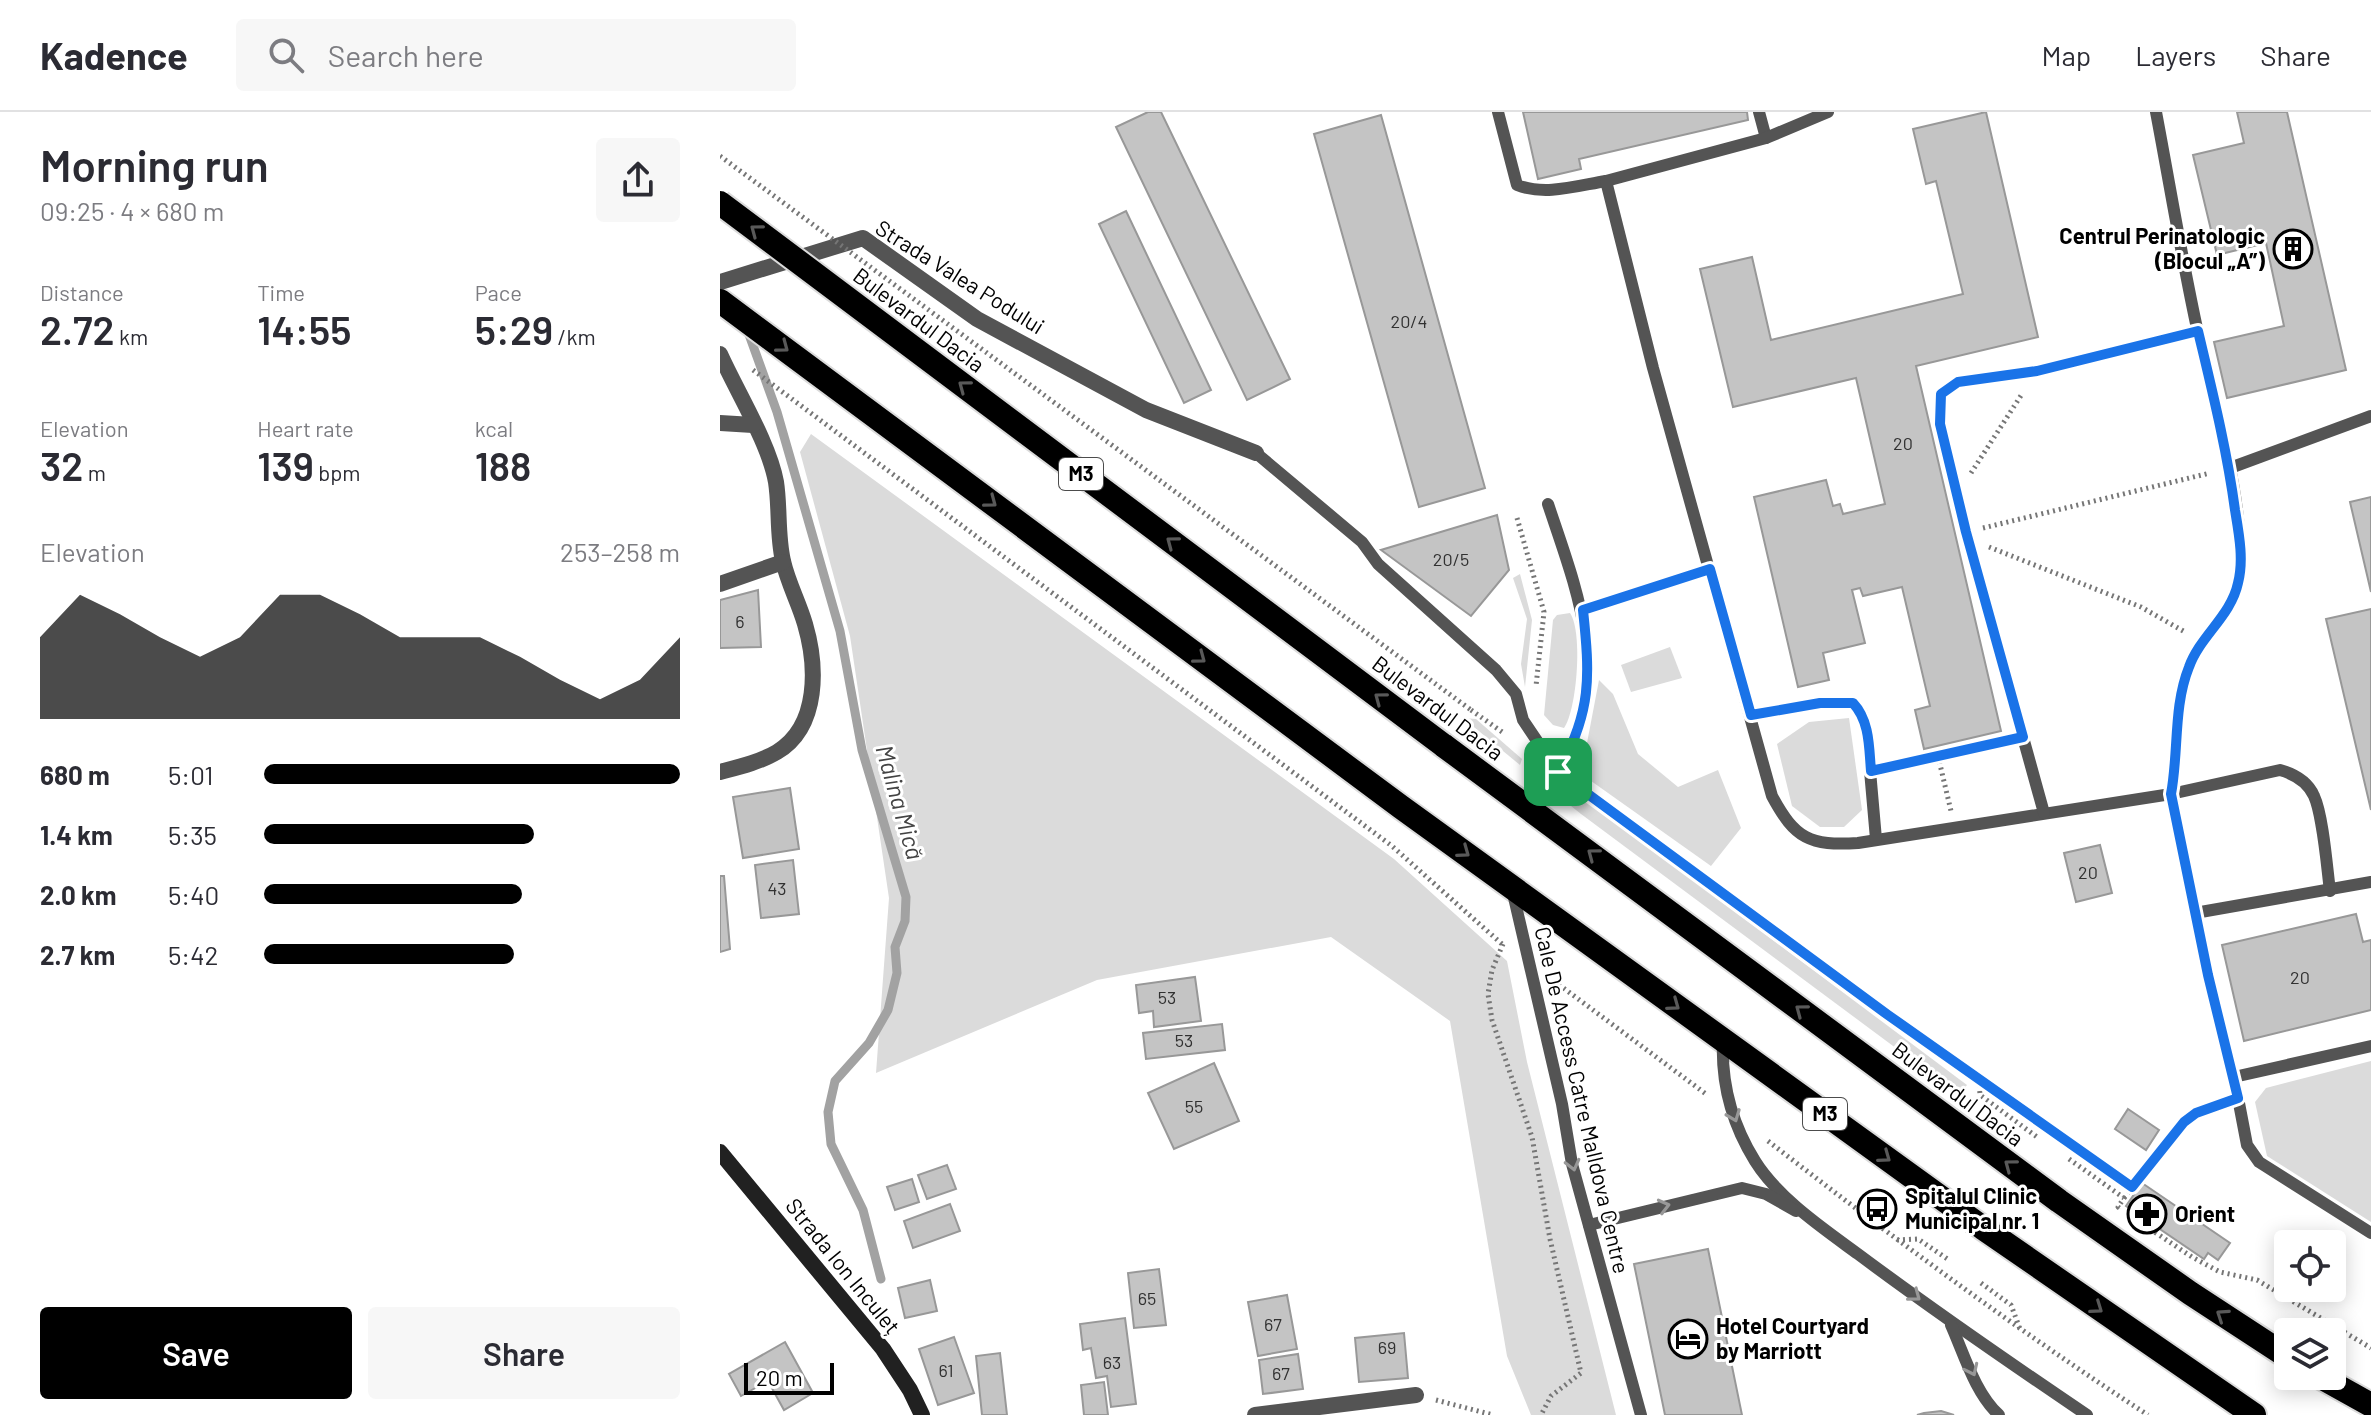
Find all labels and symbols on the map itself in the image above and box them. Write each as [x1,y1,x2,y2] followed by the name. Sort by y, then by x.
[871,214,1050,339] street label: Strada Valea Podului
[2059,222,2265,273] place label: Centrul Perinatologic (Blocul „A”)
[750,225,765,240] one-way arrow
[2272,228,2314,270] building icon: Centrul Perinatologic (Blocul „A”)
[849,261,990,377] street label: Bulevardul Dacia
[1391,310,1427,332] house number: 20/4
[774,337,788,352] one-way arrow
[959,381,973,396] one-way arrow
[1893,432,1913,454] house number: 20
[1059,458,1103,490] road number: M3
[982,493,997,507] one-way arrow
[1167,537,1181,552] one-way arrow
[1433,548,1469,570] house number: 20/5
[735,610,745,632] house number: 6
[1191,648,1206,662] one-way arrow
[1368,649,1509,765] street label: Bulevardul Dacia
[1375,693,1389,707] one-way arrow
[1524,738,1592,806] pin
[870,741,931,862] water label: Malina Mică
[1455,843,1470,857] one-way arrow
[1587,850,1601,864] one-way arrow
[2078,861,2098,883] house number: 20
[767,877,787,899] house number: 43
[1530,924,1636,1276] street label: Cale De Access Catre Malldova Centre
[2290,966,2310,988] house number: 20
[1158,986,1176,1008] house number: 53
[1666,995,1680,1010] one-way arrow
[1795,1005,1810,1019] one-way arrow
[1175,1029,1193,1051] house number: 53
[1888,1035,2029,1151] street label: Bulevardul Dacia
[1185,1095,1203,1117] house number: 55
[1803,1098,1847,1130] road number: M3
[1724,1108,1741,1122] one-way arrow
[1877,1147,1891,1162] one-way arrow
[1563,1158,1580,1172] one-way arrow
[2004,1160,2019,1174] one-way arrow
[1905,1182,2039,1233] place label: Spitalul Clinic Municipal nr. 1
[1856,1188,1898,1230] bus stop icon: Spitalul Clinic Municipal nr. 1
[781,1192,906,1338] street label: Strada Ion Inculeț
[2126,1193,2168,1235] pharmacy icon: Orient
[1657,1199,1671,1216] one-way arrow
[2175,1200,2235,1226] place label: Orient
[1138,1287,1156,1309] house number: 65
[1906,1287,1921,1301] one-way arrow
[2088,1298,2103,1313] one-way arrow
[2217,1309,2231,1324] one-way arrow
[1716,1312,1869,1363] place label: Hotel Courtyard by Marriott
[1264,1313,1282,1335] house number: 67
[1667,1318,1709,1360] hotel icon: Hotel Courtyard by Marriott
[1378,1336,1396,1358] house number: 69
[1103,1351,1121,1373] house number: 63
[744,1359,834,1395] scale bar
[938,1359,954,1381] house number: 61
[1272,1362,1290,1384] house number: 67
[1962,1362,1978,1376] one-way arrow

